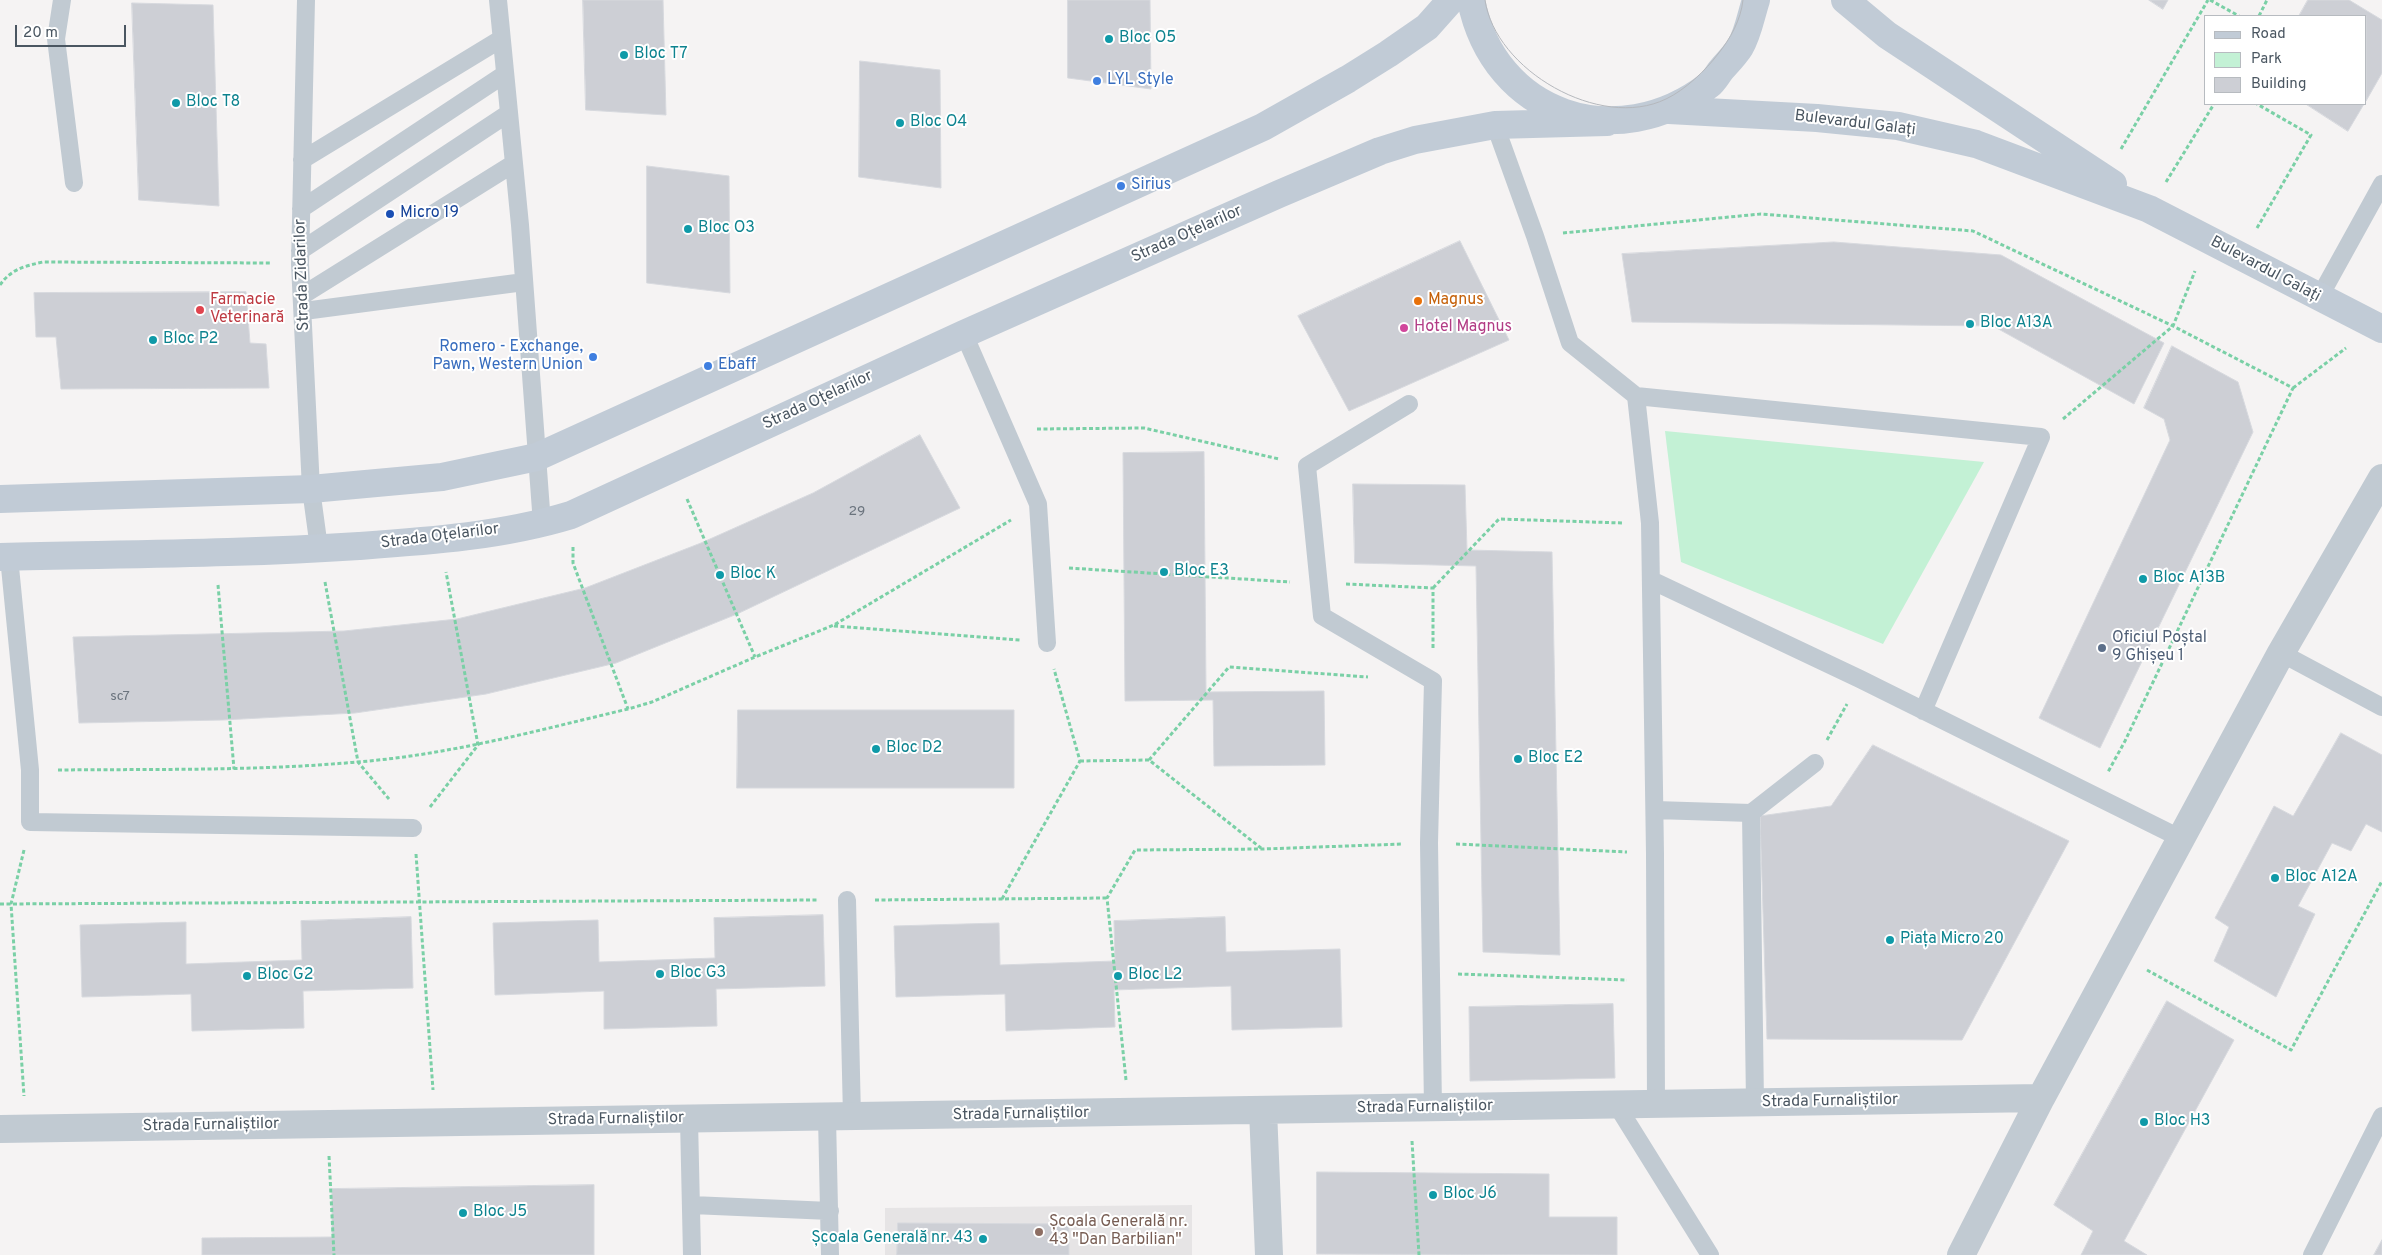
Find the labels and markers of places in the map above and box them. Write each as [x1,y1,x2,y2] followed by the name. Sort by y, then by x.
[1119,29,1176,49] place label: Bloc O5
[1103,33,1115,45] marker: Bloc O5
[634,45,688,65] place label: Bloc T7
[618,49,630,61] marker: Bloc T7
[1107,71,1174,91] place label: LYL Style
[1091,75,1103,87] marker: LYL Style
[186,93,240,113] place label: Bloc T8
[170,97,182,109] marker: Bloc T8
[910,113,967,133] place label: Bloc O4
[894,117,906,129] marker: Bloc O4
[1131,176,1171,196] place label: Sirius
[1115,180,1127,192] marker: Sirius
[400,204,459,224] place label: Micro 19
[384,208,396,220] marker: Micro 19
[698,219,755,239] place label: Bloc O3
[682,223,694,235] marker: Bloc O3
[210,291,284,329] place label: Farmacie Veterinară
[1428,291,1484,311] place label: Magnus
[1412,295,1424,307] marker: Magnus
[194,304,206,316] marker: Farmacie Veterinară
[1980,314,2053,334] place label: Bloc A13A
[1414,318,1512,338] place label: Hotel Magnus
[1964,318,1976,330] marker: Bloc A13A
[1398,322,1410,334] marker: Hotel Magnus
[163,330,218,350] place label: Bloc P2
[147,334,159,346] marker: Bloc P2
[432,338,583,376] place label: Romero - Exchange, Pawn, Western Union
[587,351,599,363] marker: Romero - Exchange, Pawn, Western Union
[718,356,756,376] place label: Ebaff
[702,360,714,372] marker: Ebaff
[1174,562,1229,582] place label: Bloc E3
[730,565,776,585] place label: Bloc K
[1158,566,1170,578] marker: Bloc E3
[714,569,726,581] marker: Bloc K
[2153,569,2225,589] place label: Bloc A13B
[2137,573,2149,585] marker: Bloc A13B
[2112,629,2207,667] place label: Oficiul Poștal 9 Ghișeu 1
[2096,642,2108,654] marker: Oficiul Poștal 9 Ghișeu 1
[886,739,942,759] place label: Bloc D2
[870,743,882,755] marker: Bloc D2
[1528,749,1583,769] place label: Bloc E2
[1512,753,1524,765] marker: Bloc E2
[2285,868,2358,888] place label: Bloc A12A
[2269,872,2281,884] marker: Bloc A12A
[1900,930,2004,950] place label: Piața Micro 20
[1884,934,1896,946] marker: Piața Micro 20
[670,964,726,984] place label: Bloc G3
[257,966,313,986] place label: Bloc G2
[1128,966,1182,986] place label: Bloc L2
[654,968,666,980] marker: Bloc G3
[241,970,253,982] marker: Bloc G2
[1112,970,1124,982] marker: Bloc L2
[2154,1112,2210,1132] place label: Bloc H3
[2138,1116,2150,1128] marker: Bloc H3
[1443,1185,1497,1205] place label: Bloc J6
[1427,1189,1439,1201] marker: Bloc J6
[473,1203,527,1223] place label: Bloc J5
[457,1207,469,1219] marker: Bloc J5
[1049,1213,1187,1251] place label: Școala Generală nr. 43 "Dan Barbilian"
[1033,1226,1045,1238] marker: Școala Generală nr. 43 "Dan Barbilian"
[811,1229,973,1249] place label: Școala Generală nr. 43
[977,1233,989,1245] marker: Școala Generală nr. 43

